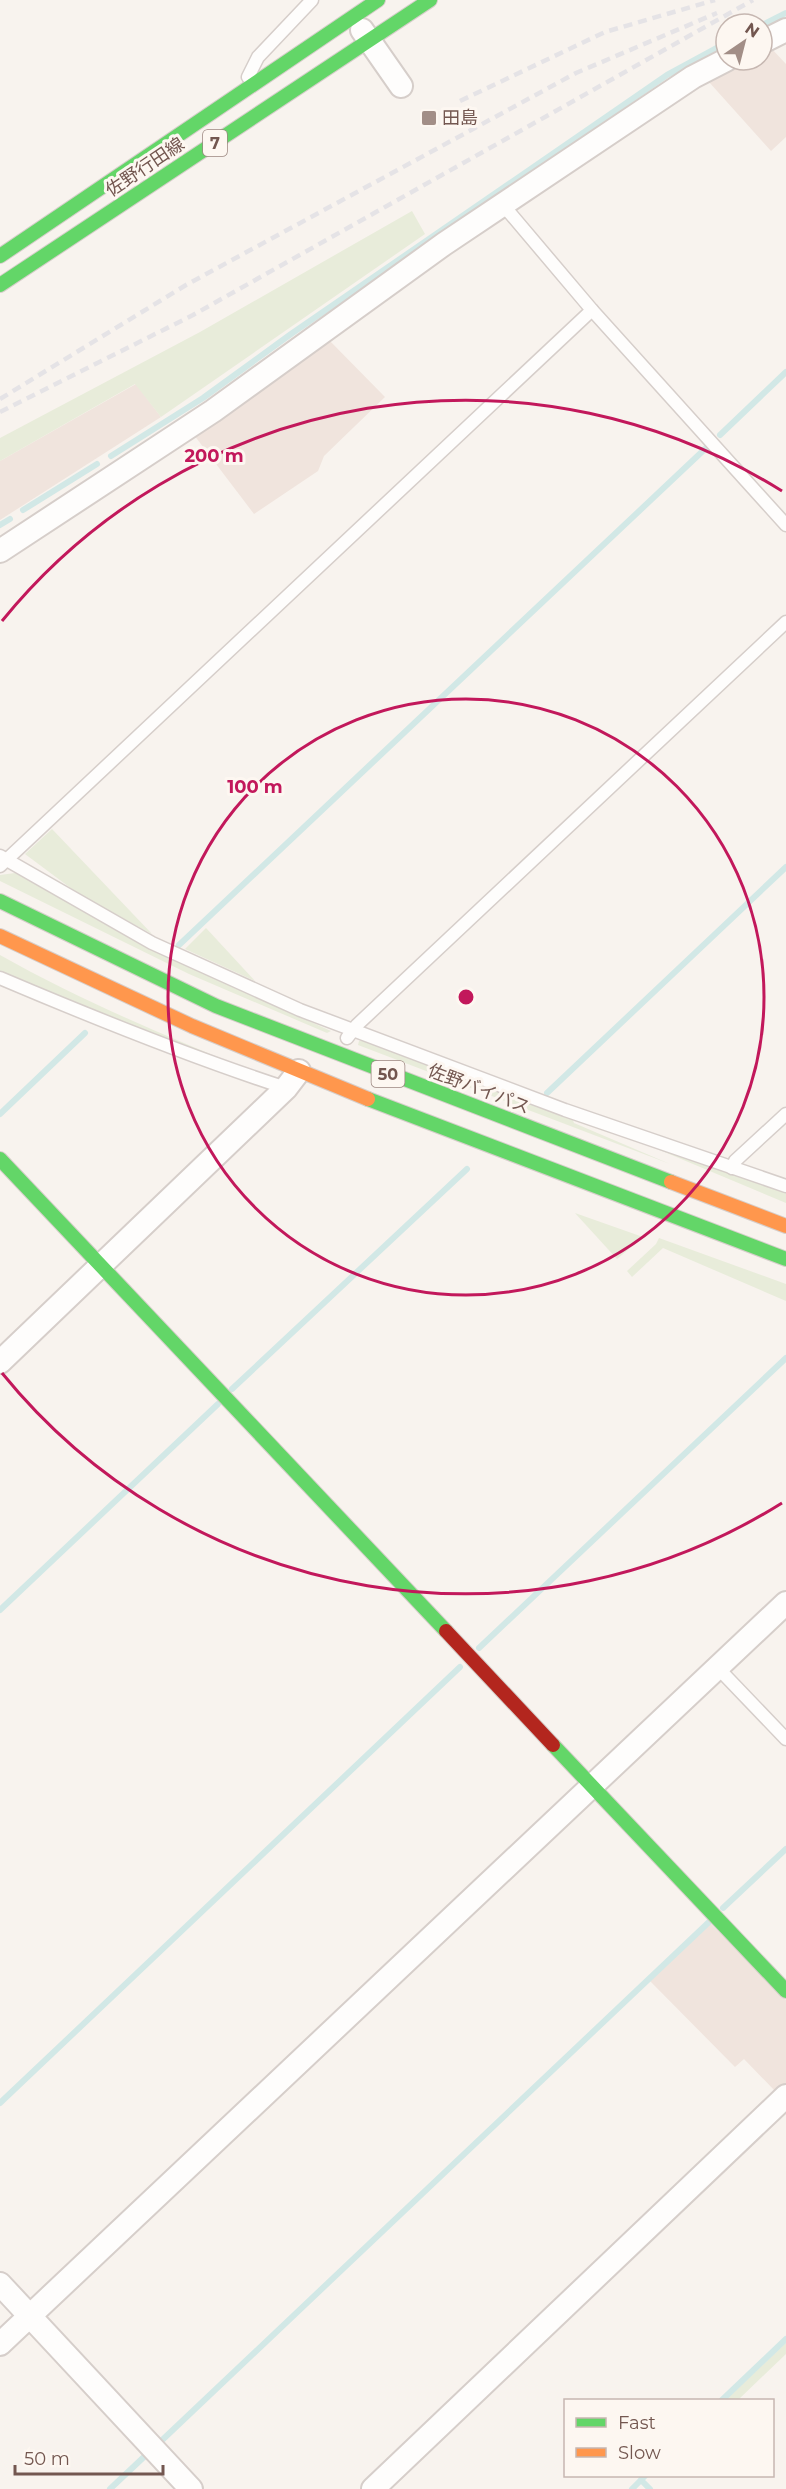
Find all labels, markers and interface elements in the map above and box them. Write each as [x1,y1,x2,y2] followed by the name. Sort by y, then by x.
[714,12,774,72] north arrow
[742,19,763,42] text: N
[442,107,478,129] place label: 田島
[420,109,438,127] marker: 田島
[203,130,227,156] road number: 7
[102,133,188,201] street label: 佐野行田線
[184,445,244,467] text: 200 m
[227,776,283,798] text: 100 m
[456,987,476,1007] centre of rings
[425,1059,533,1119] street label: 佐野バイパス
[372,1061,404,1087] road number: 50
[564,2399,774,2477] legend
[618,2412,656,2434] text: Fast
[15,2438,164,2476] scale bar
[618,2442,661,2464] text: Slow
[24,2448,70,2470] text: 50 m

